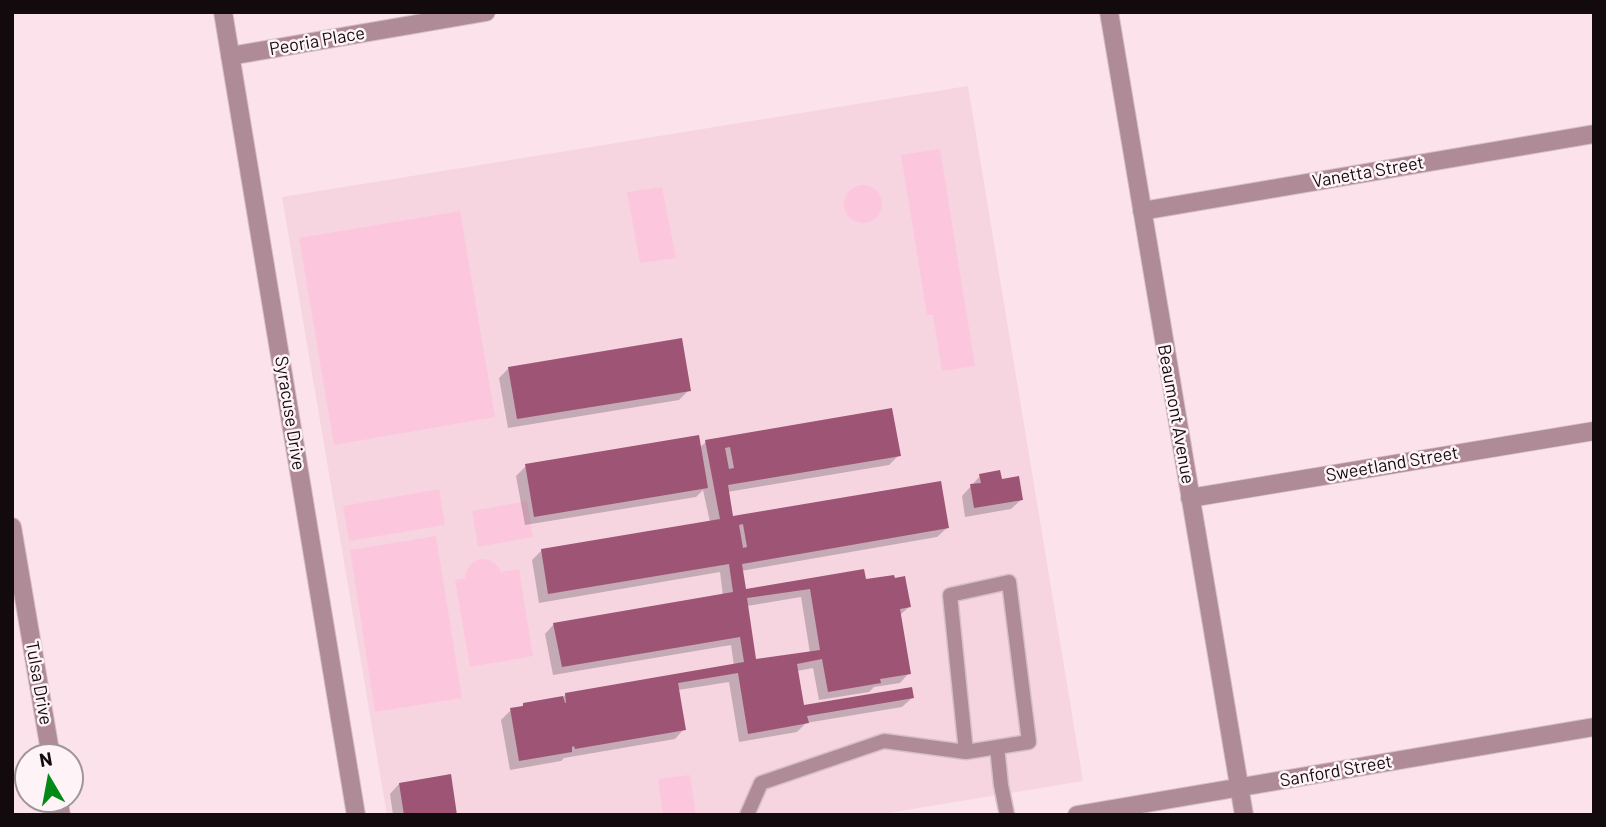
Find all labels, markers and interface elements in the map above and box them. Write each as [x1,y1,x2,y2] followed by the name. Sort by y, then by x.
[268,22,366,60] street label: Peoria Place
[1310,152,1426,192] street label: Vanetta Street
[1153,343,1199,485] street label: Beaumont Avenue
[270,354,310,472] street label: Syracuse Drive
[1324,442,1460,486] street label: Sweetland Street
[21,639,57,727] street label: Tulsa Drive
[14,743,84,813] north arrow
[37,746,54,771] text: N
[1278,750,1394,792] street label: Sanford Street

